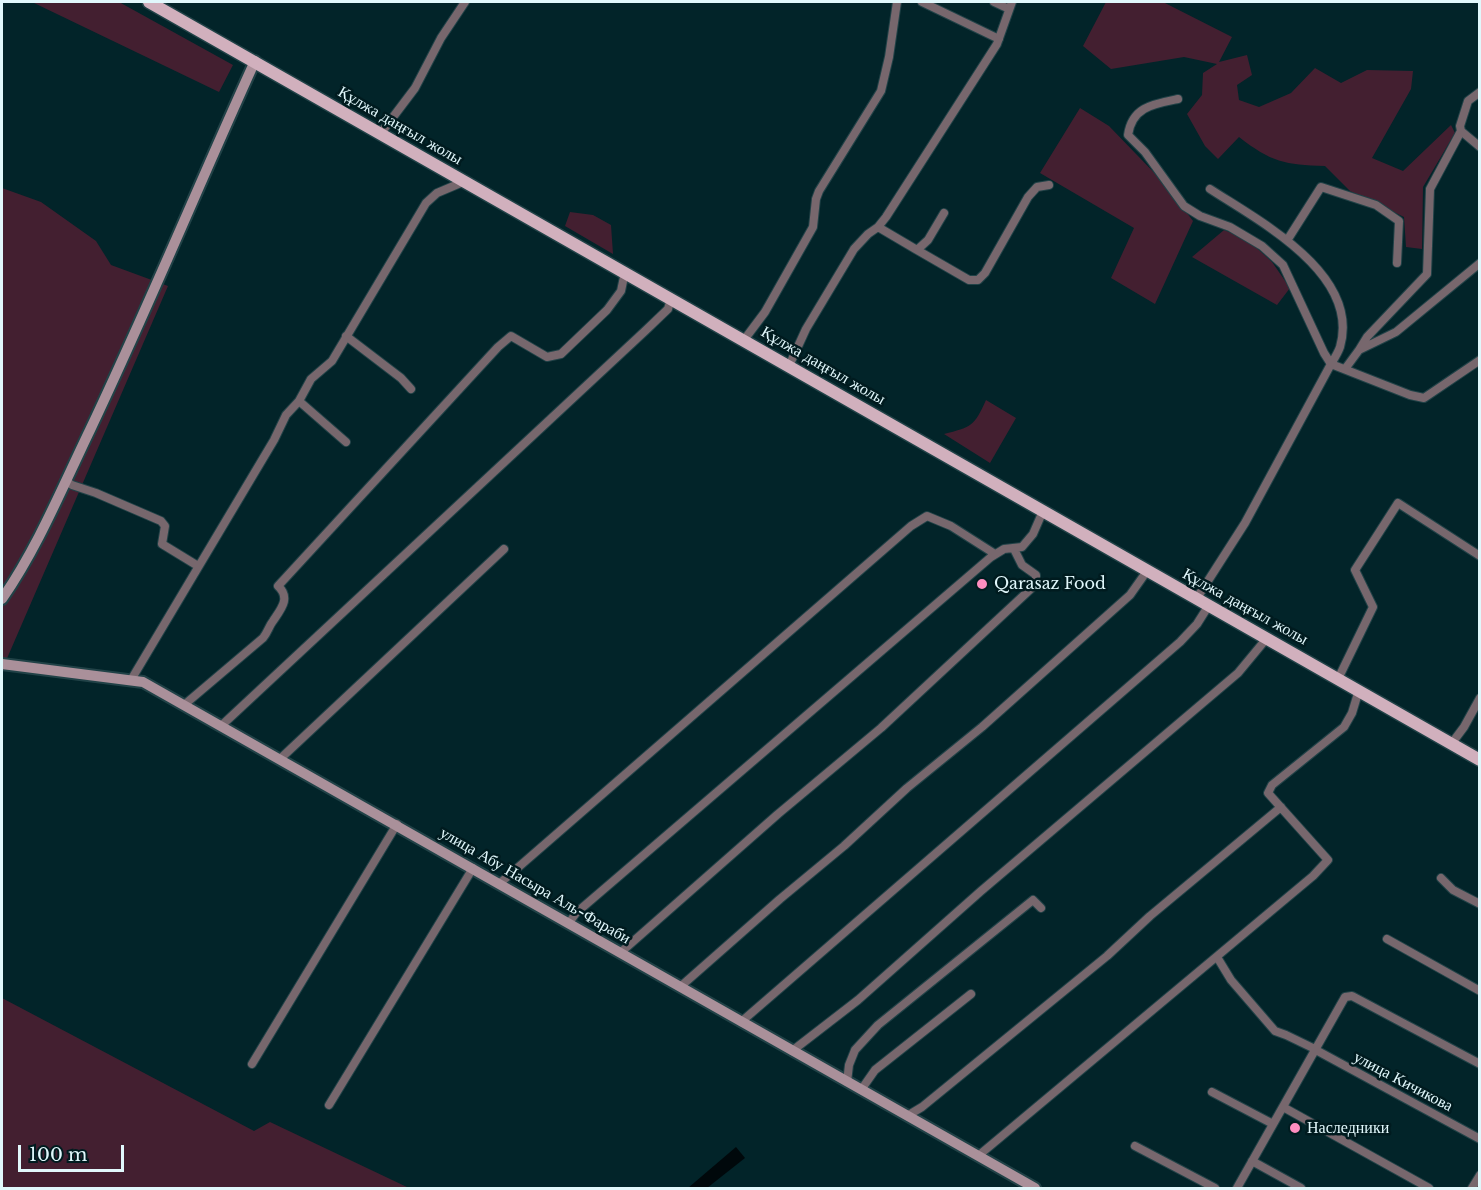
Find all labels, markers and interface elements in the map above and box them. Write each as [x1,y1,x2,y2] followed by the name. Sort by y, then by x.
[334,83,466,169] street label: Құлжа даңғыл жолы
[757,323,889,409] street label: Құлжа даңғыл жолы
[1179,565,1311,649] street label: Құлжа даңғыл жолы
[994,574,1106,594] place label: Qarasaz Food
[975,577,989,591] marker: Qarasaz Food
[436,823,634,949] street label: улица Абу Насыра Аль-Фараби
[1350,1048,1456,1116] street label: улица Кичикова
[1307,1118,1389,1138] place label: Наследники
[1288,1121,1302,1135] marker: Наследники
[21,1133,128,1171] scale bar
[29,1144,87,1166] text: 100 m

